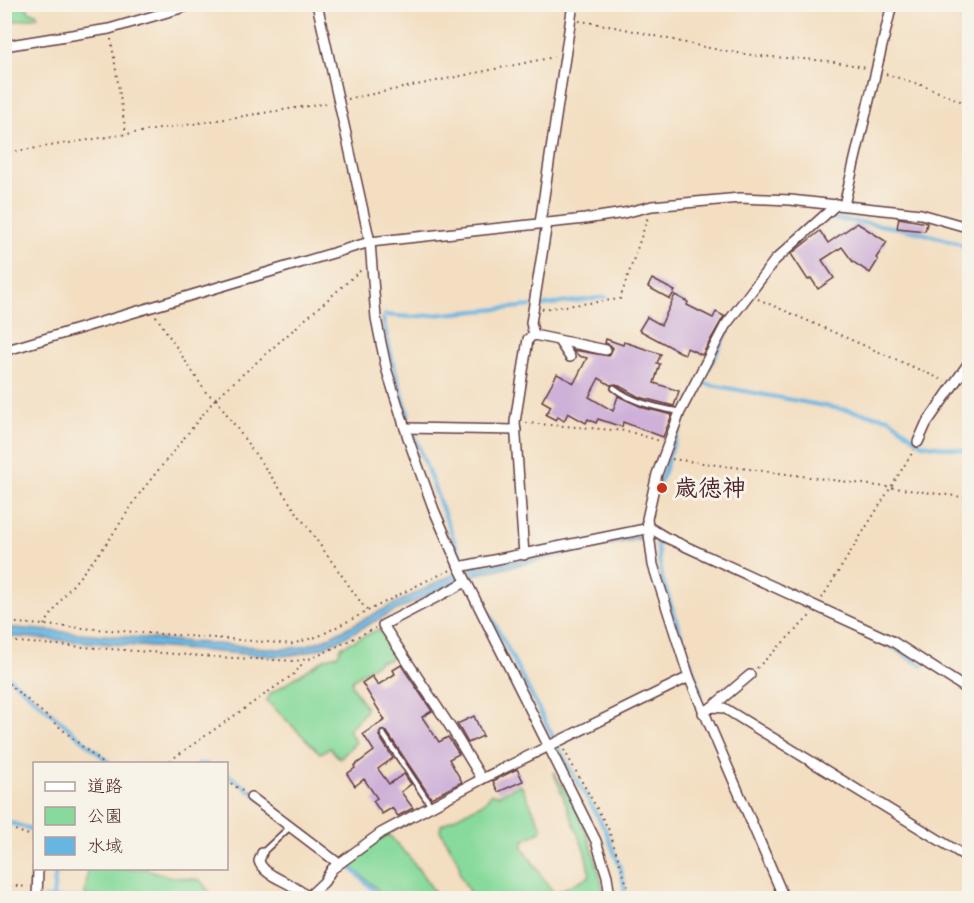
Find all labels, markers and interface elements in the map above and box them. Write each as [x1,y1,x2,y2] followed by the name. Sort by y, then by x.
[674,473,746,503] place label: 歳徳神
[655,481,669,495] marker: 歳徳神
[33,762,228,870] legend
[87,775,123,797] text: 道路
[87,805,123,827] text: 公園
[87,835,123,857] text: 水域

